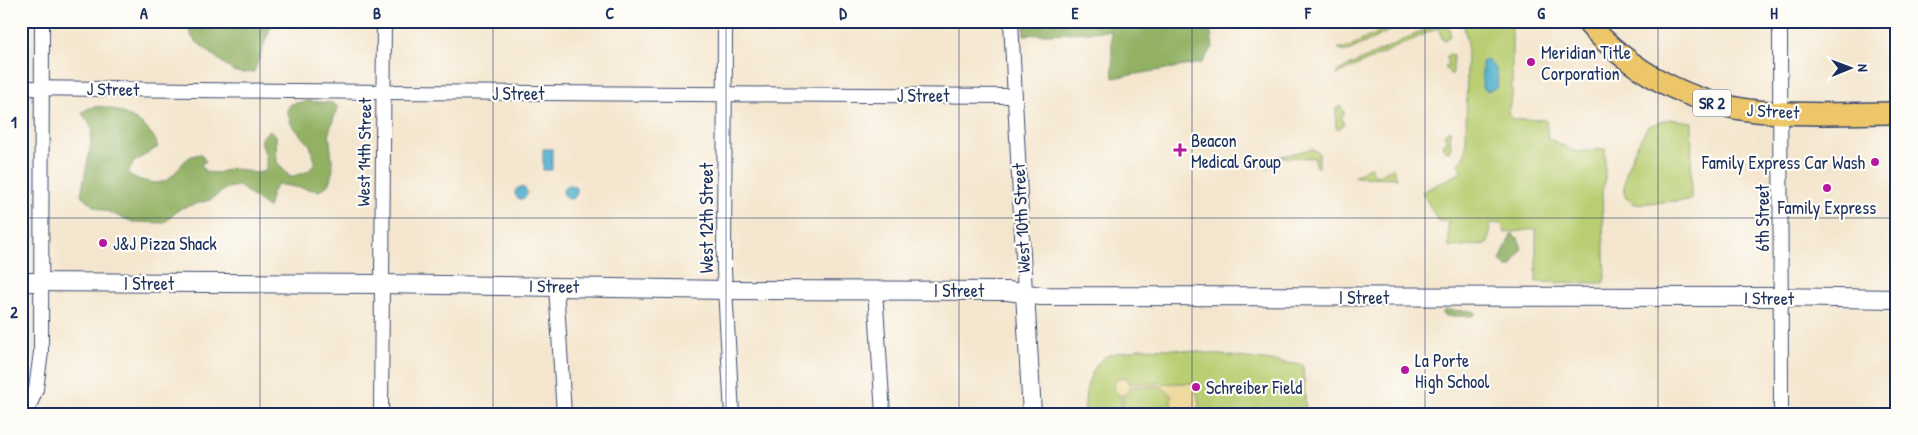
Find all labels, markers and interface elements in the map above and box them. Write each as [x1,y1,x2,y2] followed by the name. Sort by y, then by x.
[140,2,148,24] text: A
[373,2,381,24] text: B
[606,2,615,24] text: C
[839,2,847,24] text: D
[1071,2,1079,24] text: E
[1304,2,1312,24] text: F
[1537,2,1545,24] text: G
[1770,2,1778,24] text: H
[1541,40,1631,86] place label: Meridian Title Corporation
[1826,42,1876,92] north arrow
[1525,56,1537,68] marker: Meridian Title Corporation
[1854,64,1873,72] text: N
[86,76,140,102] street label: J Street
[492,81,545,106] street label: J Street
[897,83,950,108] street label: J Street
[1693,90,1731,116] road number: SR 2
[351,97,377,207] street label: West 14th Street
[1746,97,1801,125] street label: J Street
[11,111,17,133] text: 1
[1191,128,1281,174] place label: Beacon Medical Group
[1173,143,1187,157] marker: Beacon Medical Group
[1701,150,1865,175] place label: Family Express Car Wash
[1869,156,1881,168] marker: Family Express Car Wash
[694,162,719,273] street label: West 12th Street
[1006,162,1036,274] street label: West 10th Street
[1821,182,1833,194] marker: Family Express
[1750,184,1775,251] street label: 6th Street
[1777,195,1876,220] place label: Family Express
[113,231,217,256] place label: J&J Pizza Shack
[97,237,109,249] marker: J&J Pizza Shack
[124,271,175,296] street label: I Street
[529,273,580,299] street label: I Street
[934,278,985,303] street label: I Street
[1339,285,1390,310] street label: I Street
[1744,285,1795,311] street label: I Street
[10,301,18,323] text: 2
[1415,348,1489,394] place label: La Porte High School
[1399,364,1411,376] marker: La Porte High School
[1206,375,1302,400] place label: Schreiber Field
[1190,381,1202,393] marker: Schreiber Field

